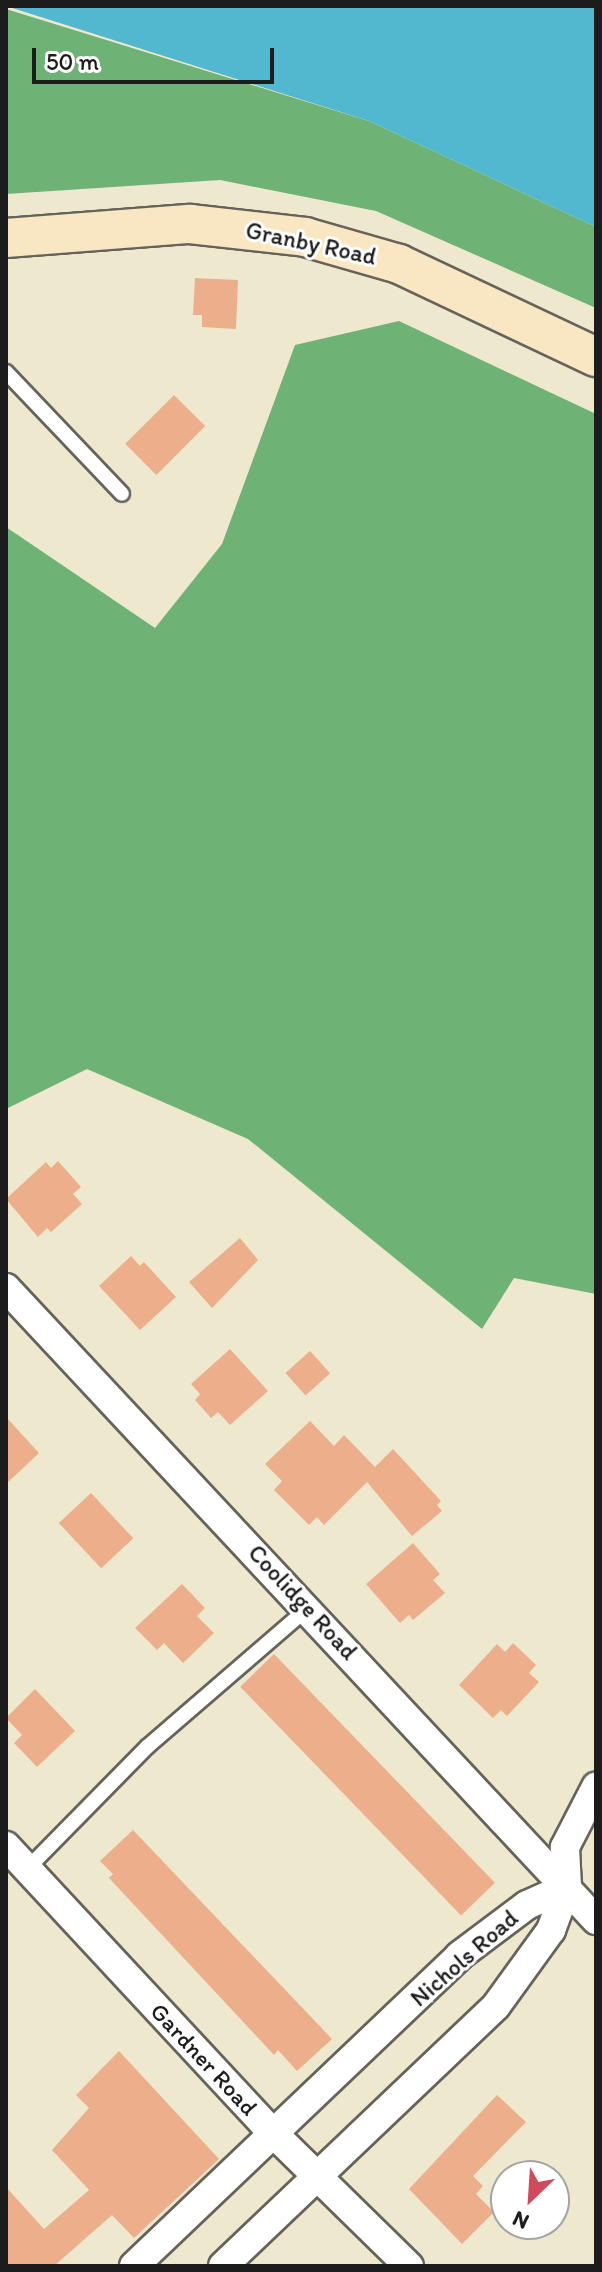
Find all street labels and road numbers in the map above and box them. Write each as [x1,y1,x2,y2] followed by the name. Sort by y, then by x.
[243,215,379,271] street label: Granby Road
[243,1539,363,1665] street label: Coolidge Road
[405,1904,523,2012] street label: Nichols Road
[145,1997,263,2121] street label: Gardner Road

